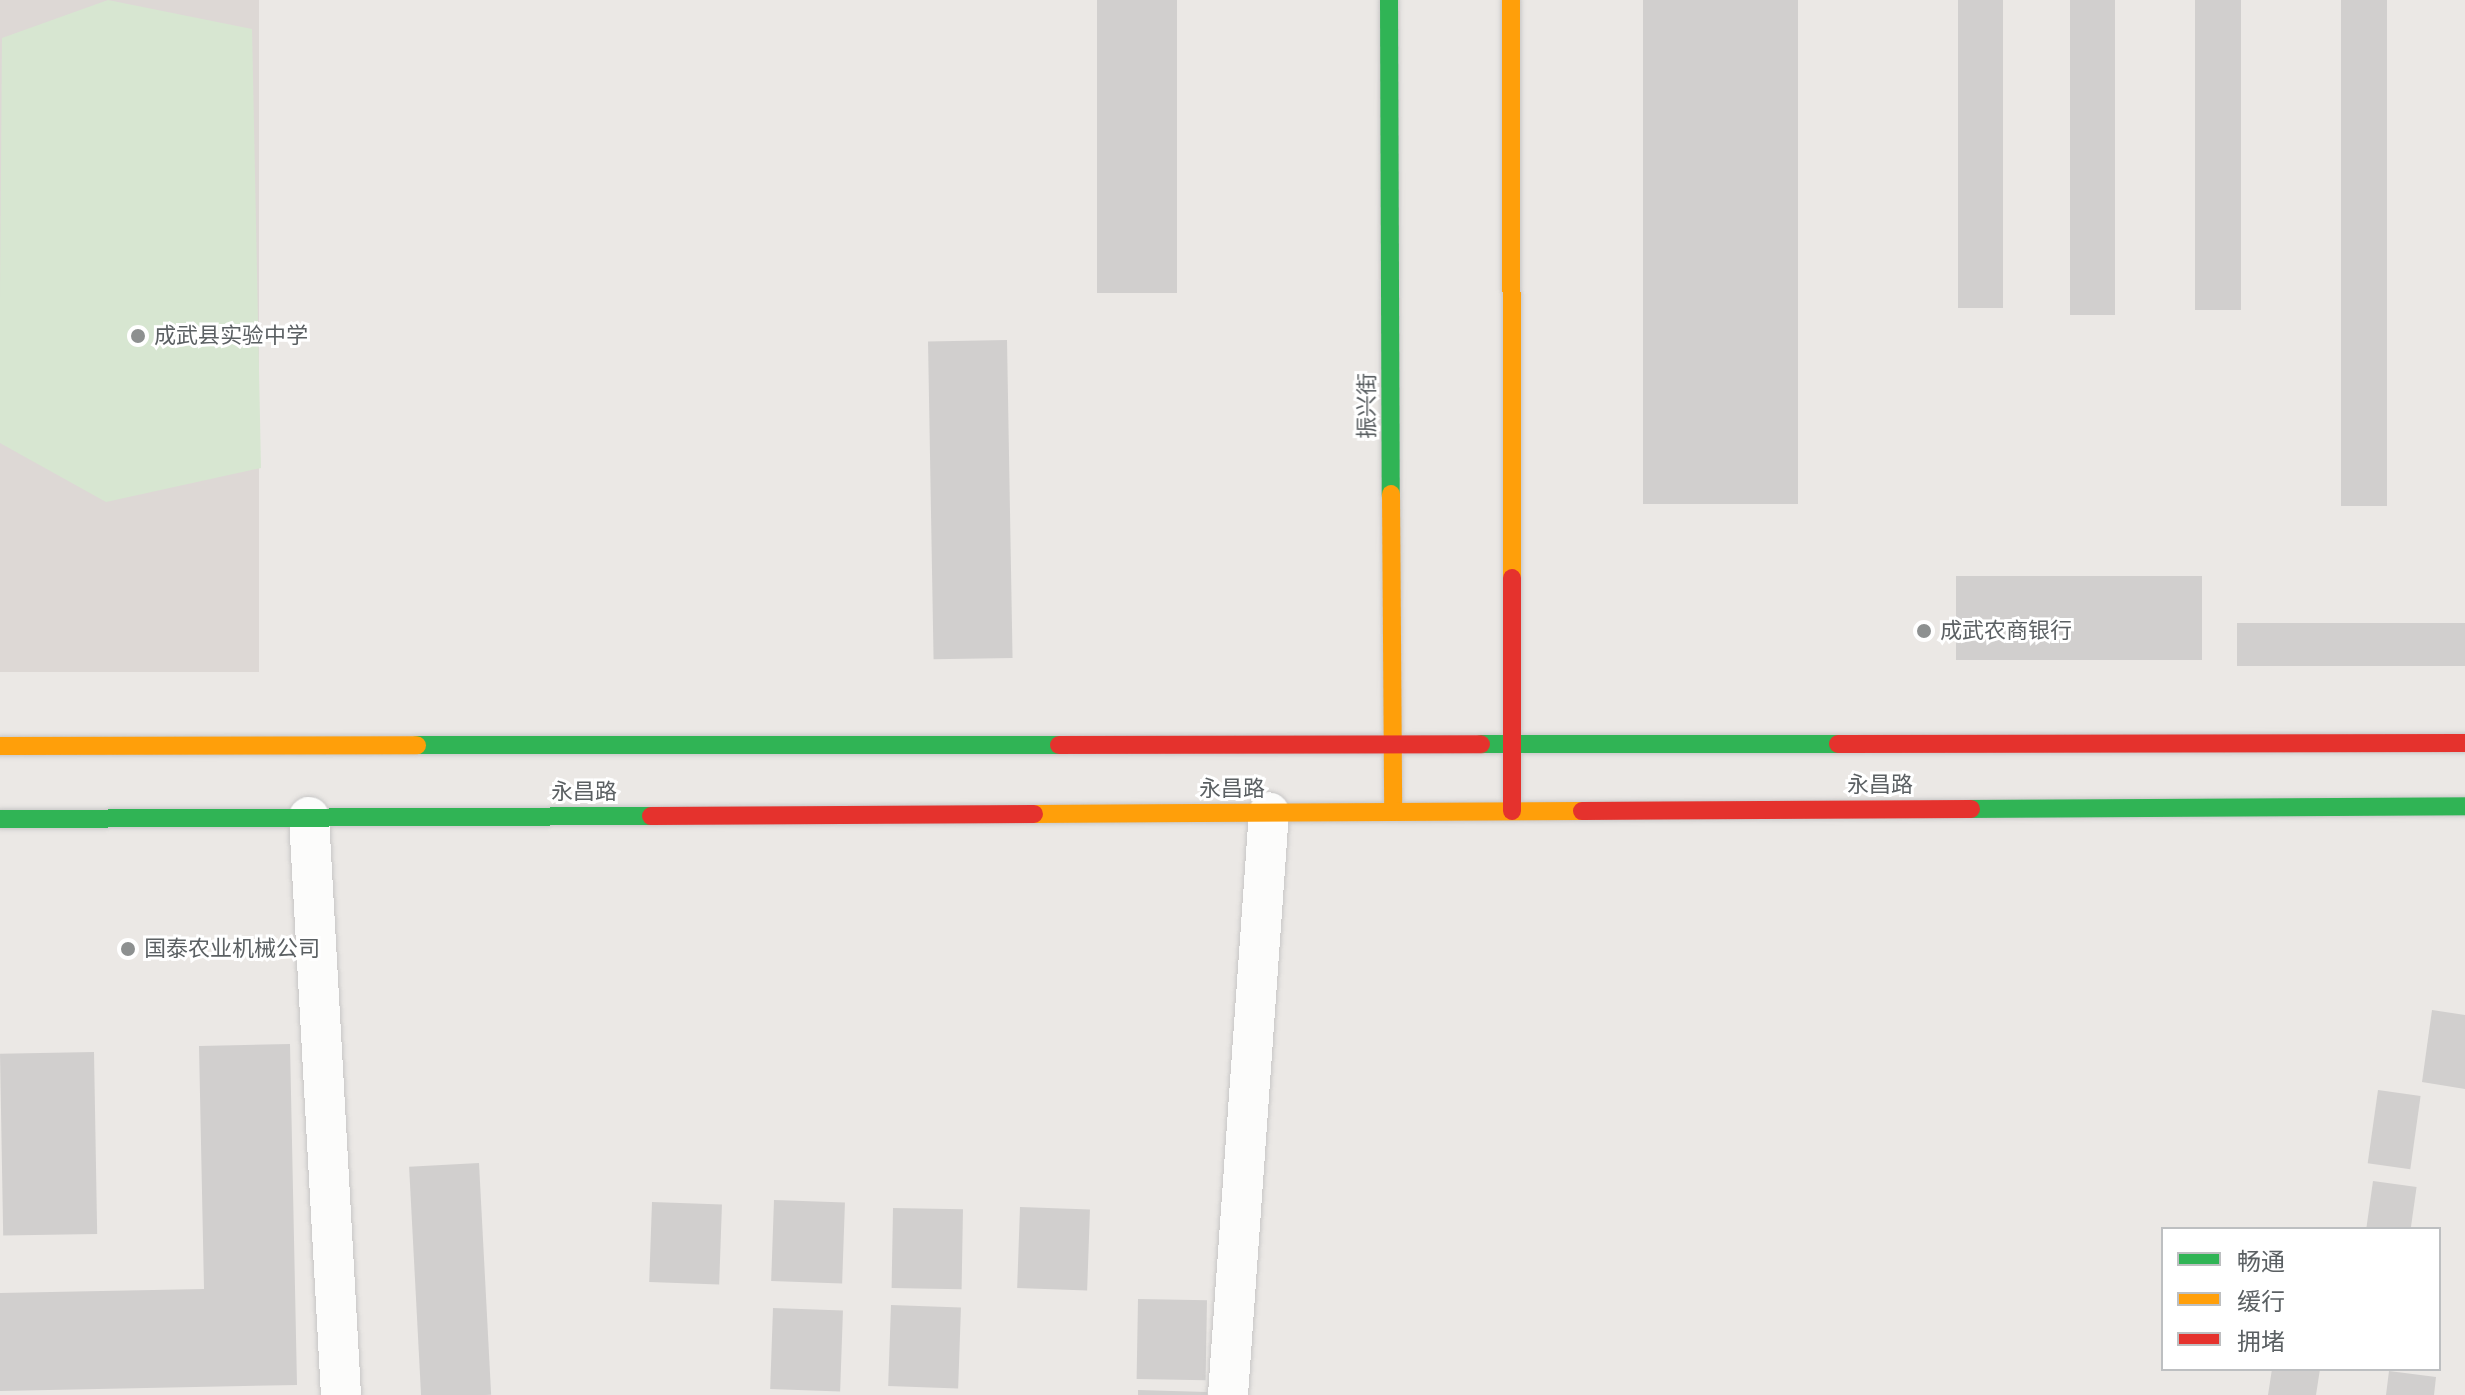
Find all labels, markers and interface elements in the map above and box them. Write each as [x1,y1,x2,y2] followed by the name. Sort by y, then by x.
[154,323,308,349] place label: 成武县实验中学
[129,327,147,345] marker: 成武县实验中学
[1354,373,1380,439] street label: 振兴街
[1940,618,2072,644] place label: 成武农商银行
[1915,622,1933,640] marker: 成武农商银行
[1847,772,1913,798] street label: 永昌路
[1199,776,1265,802] street label: 永昌路
[551,779,617,805] street label: 永昌路
[144,936,320,962] place label: 国泰农业机械公司
[119,940,137,958] marker: 国泰农业机械公司
[2161,1227,2441,1371] legend
[2237,1246,2285,1277] text: 畅通
[2237,1286,2285,1317] text: 缓行
[2237,1326,2285,1357] text: 拥堵

